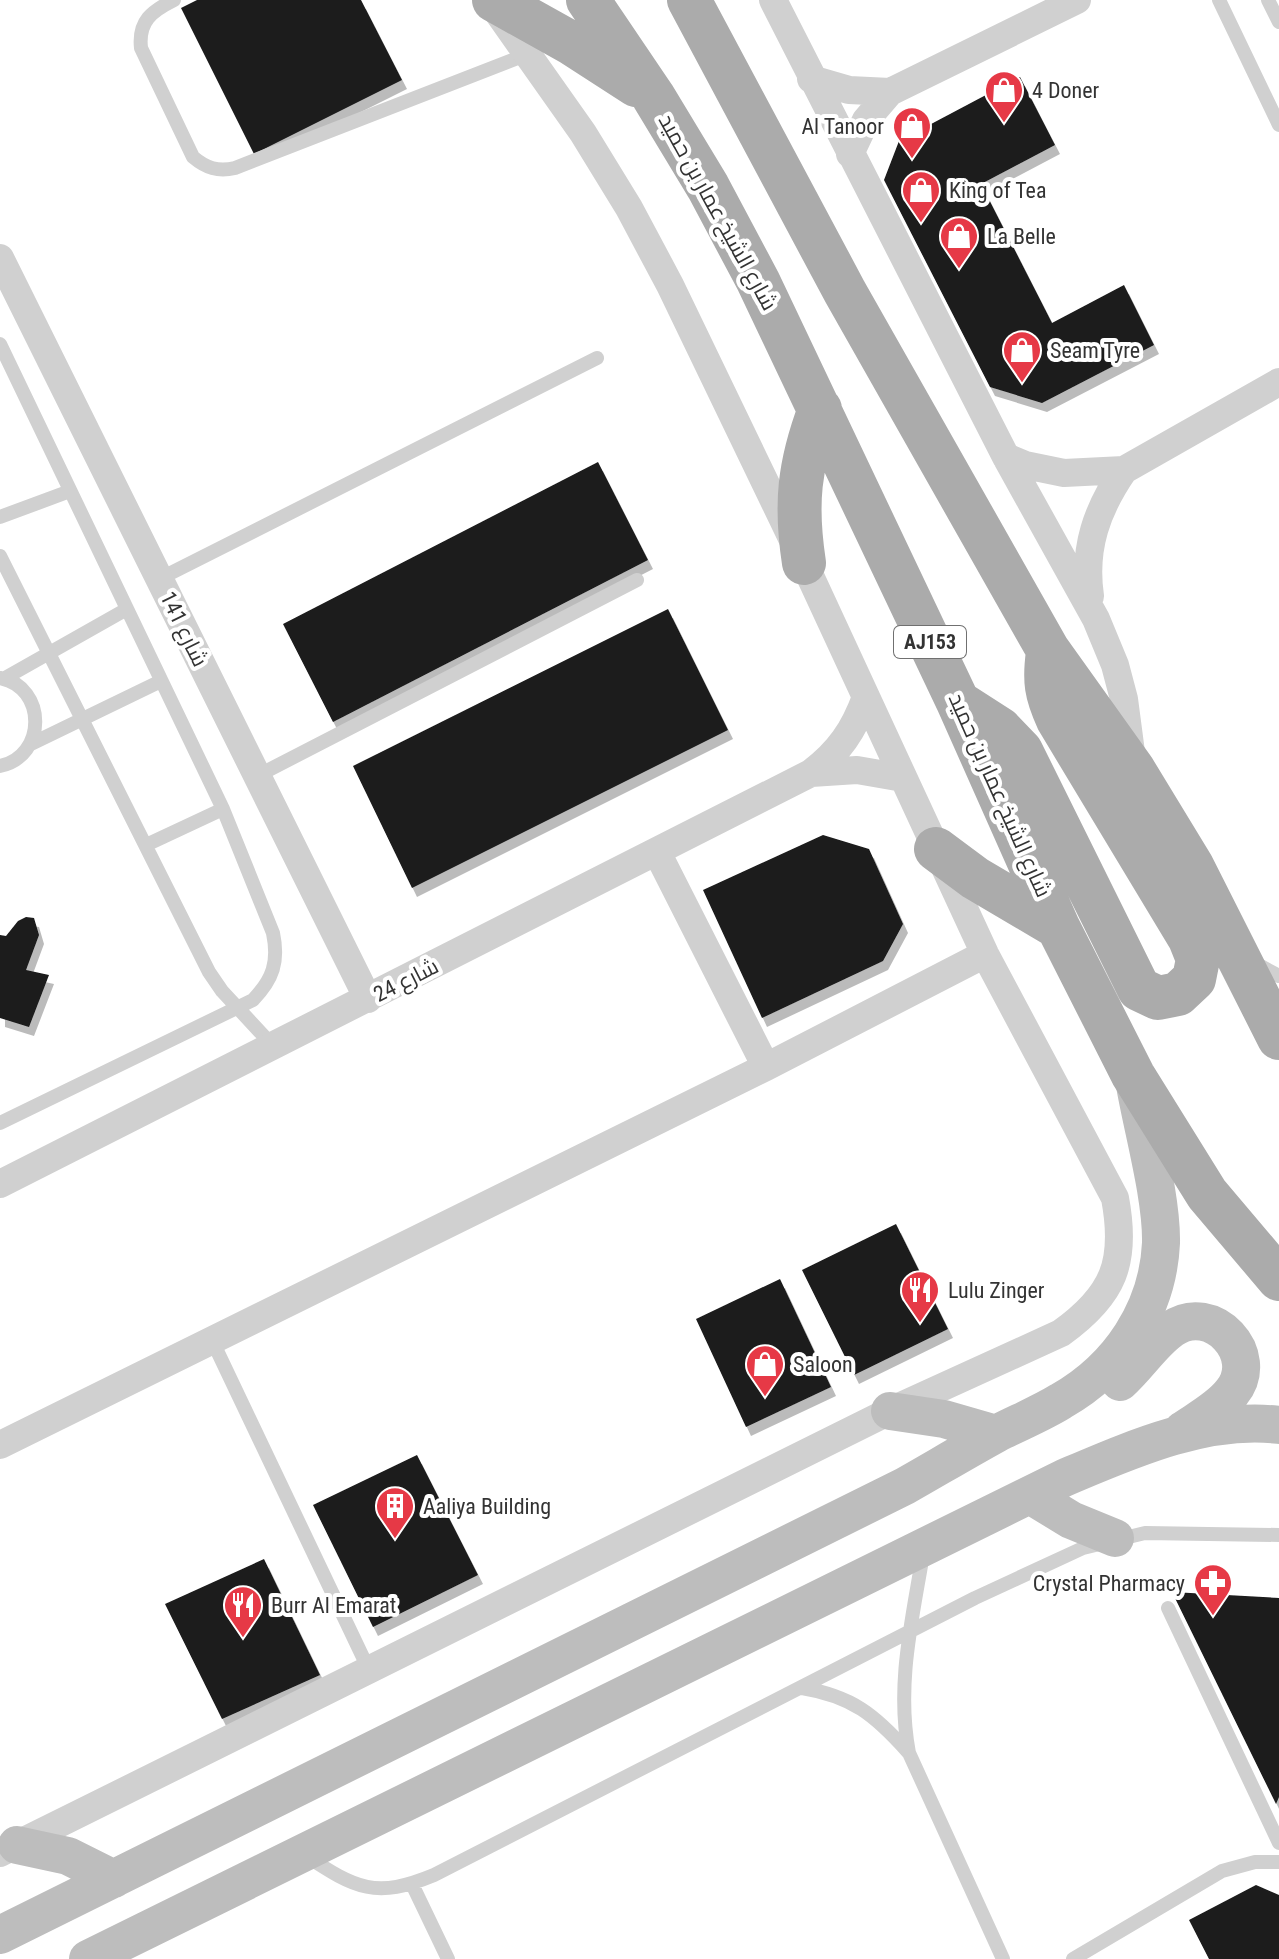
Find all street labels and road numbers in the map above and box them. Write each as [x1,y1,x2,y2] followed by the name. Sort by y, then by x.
[652,109,782,316] street label: شارع الشيخ عمار بن حميد
[153,587,213,671] street label: شارع 141
[894,626,966,658] road number: AJ153
[942,689,1056,902] street label: شارع الشيخ عمار بن حميد
[369,953,444,1009] street label: شارع 24

